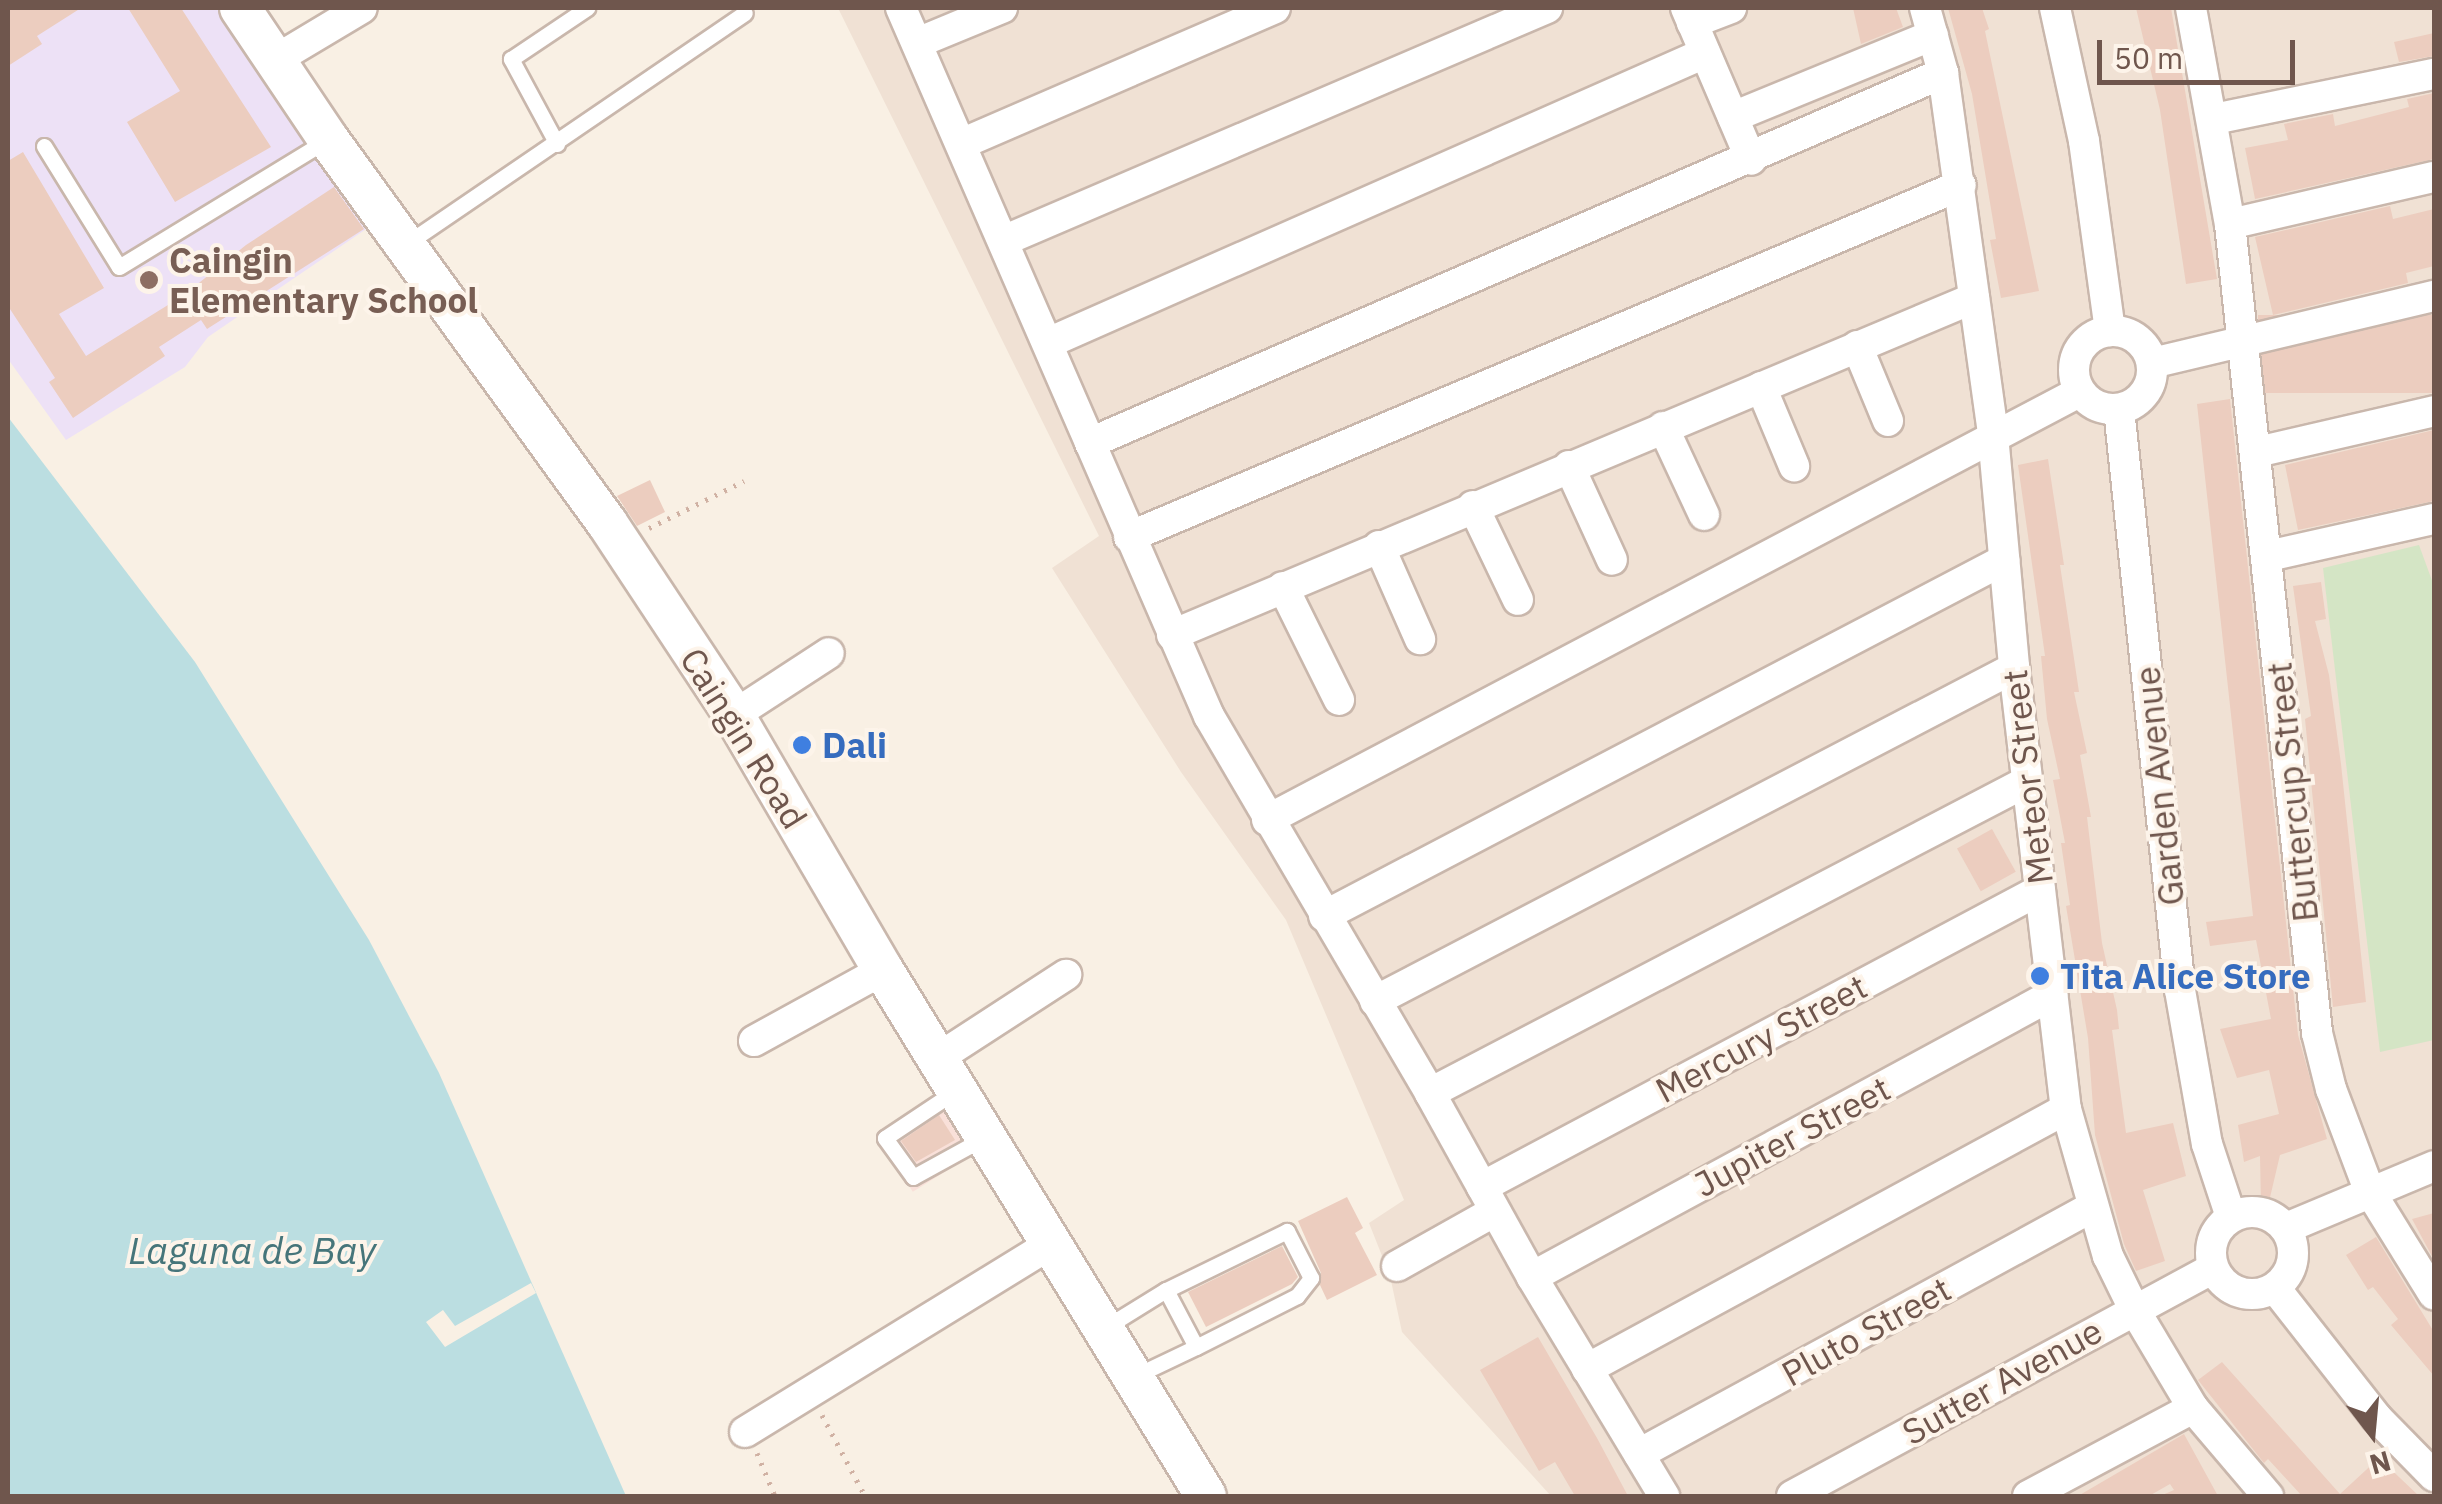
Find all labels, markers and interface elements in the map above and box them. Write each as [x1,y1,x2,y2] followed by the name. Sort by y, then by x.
[2102,20,2300,82] scale bar
[2114,38,2183,77] text: 50 m
[169,239,478,321] place label: Caingin Elementary School
[138,269,160,291] marker: Caingin Elementary School
[672,640,816,836] street label: Caingin Road
[2257,660,2327,924] street label: Buttercup Street
[2126,664,2192,908] street label: Garden Avenue
[1993,667,2061,887] street label: Meteor Street
[822,724,887,766] place label: Dali
[791,734,813,756] marker: Dali
[2060,955,2311,997] place label: Tita Alice Store
[1648,965,1874,1111] street label: Mercury Street
[2029,965,2051,987] marker: Tita Alice Store
[1687,1067,1897,1205] street label: Jupiter Street
[128,1227,376,1273] water label: Laguna de Bay
[1774,1267,1958,1395] street label: Pluto Street
[1895,1309,2109,1453] street label: Sutter Avenue
[2322,1384,2422,1484] north arrow
[2366,1443,2395,1484] text: N

